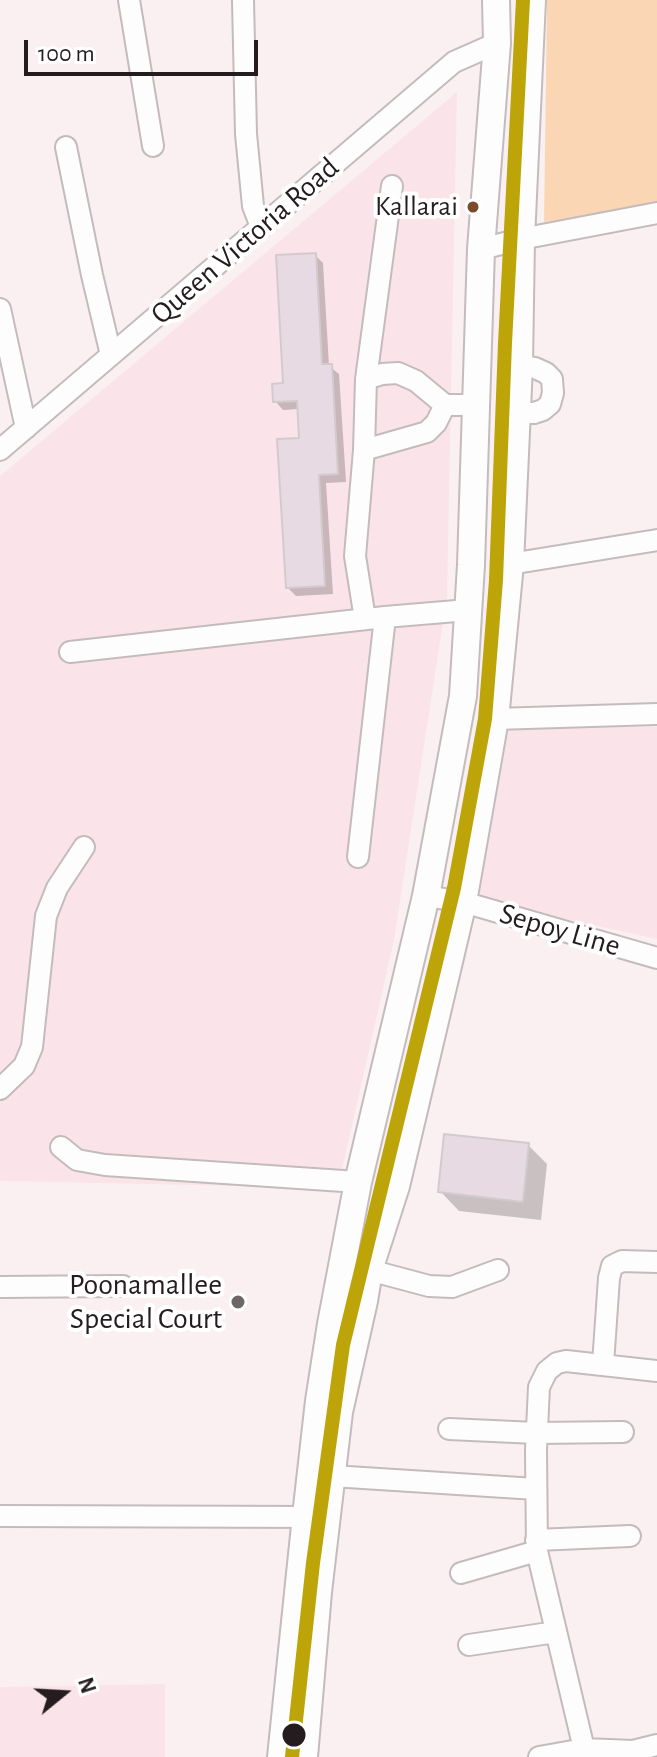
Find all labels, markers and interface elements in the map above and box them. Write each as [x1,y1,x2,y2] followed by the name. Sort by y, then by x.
[28,24,262,74] scale bar
[38,42,95,66] text: 100 m
[144,150,346,332] street label: Queen Victoria Road
[375,190,458,224] place label: Kallarai
[465,199,481,215] marker: Kallarai
[496,896,624,964] street label: Sepoy Line
[69,1267,222,1338] place label: Poonamallee Special Court
[229,1293,247,1311] marker: Poonamallee Special Court
[24,1653,104,1733] north arrow
[74,1675,100,1696] text: N
[280,1721,308,1749] unlabelled marker

